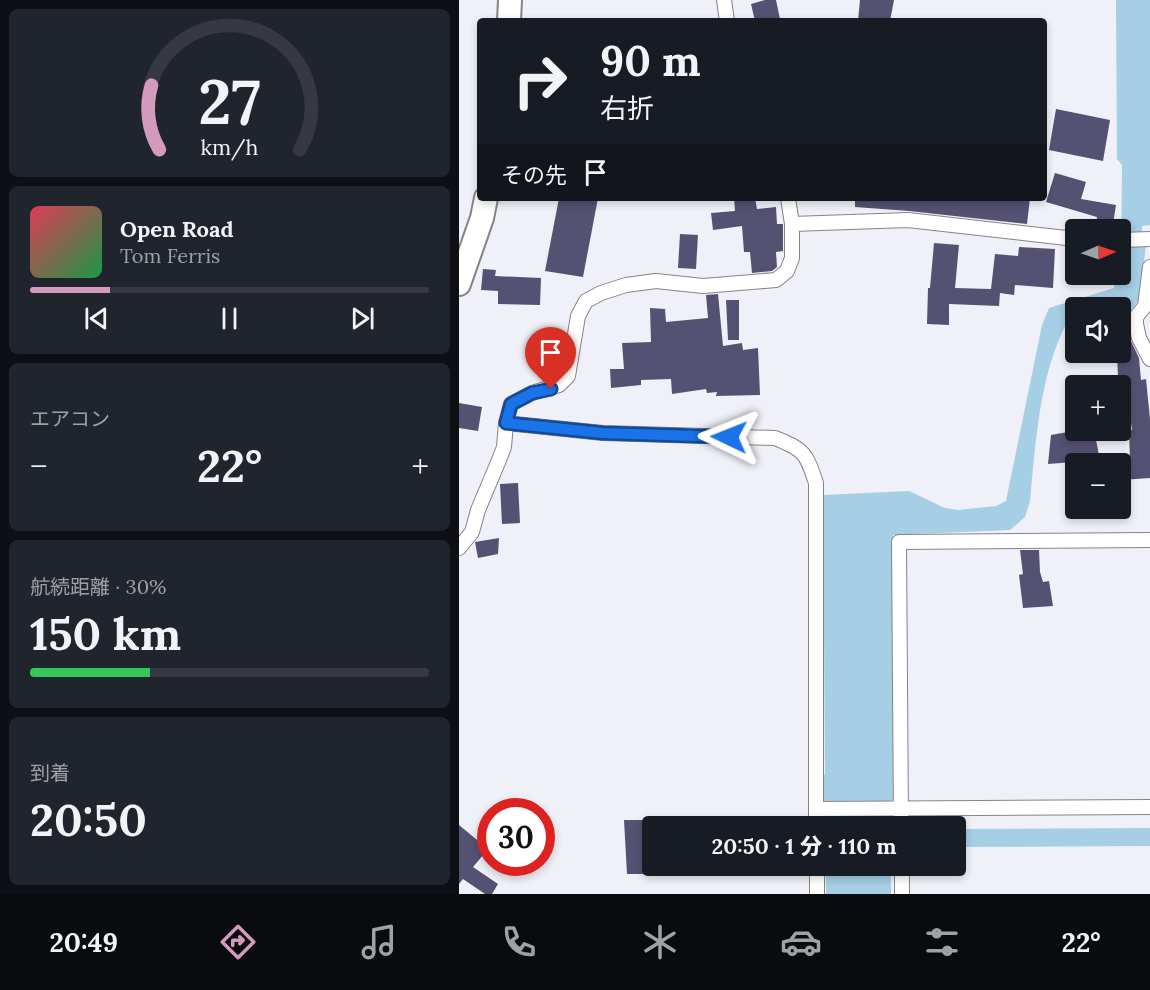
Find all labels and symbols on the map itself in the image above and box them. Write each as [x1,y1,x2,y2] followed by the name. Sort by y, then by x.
[1065,219,1131,285] north arrow
[525,327,576,389] pin
[697,405,761,469] position arrow
[477,798,555,876] speed limit sign: 30

